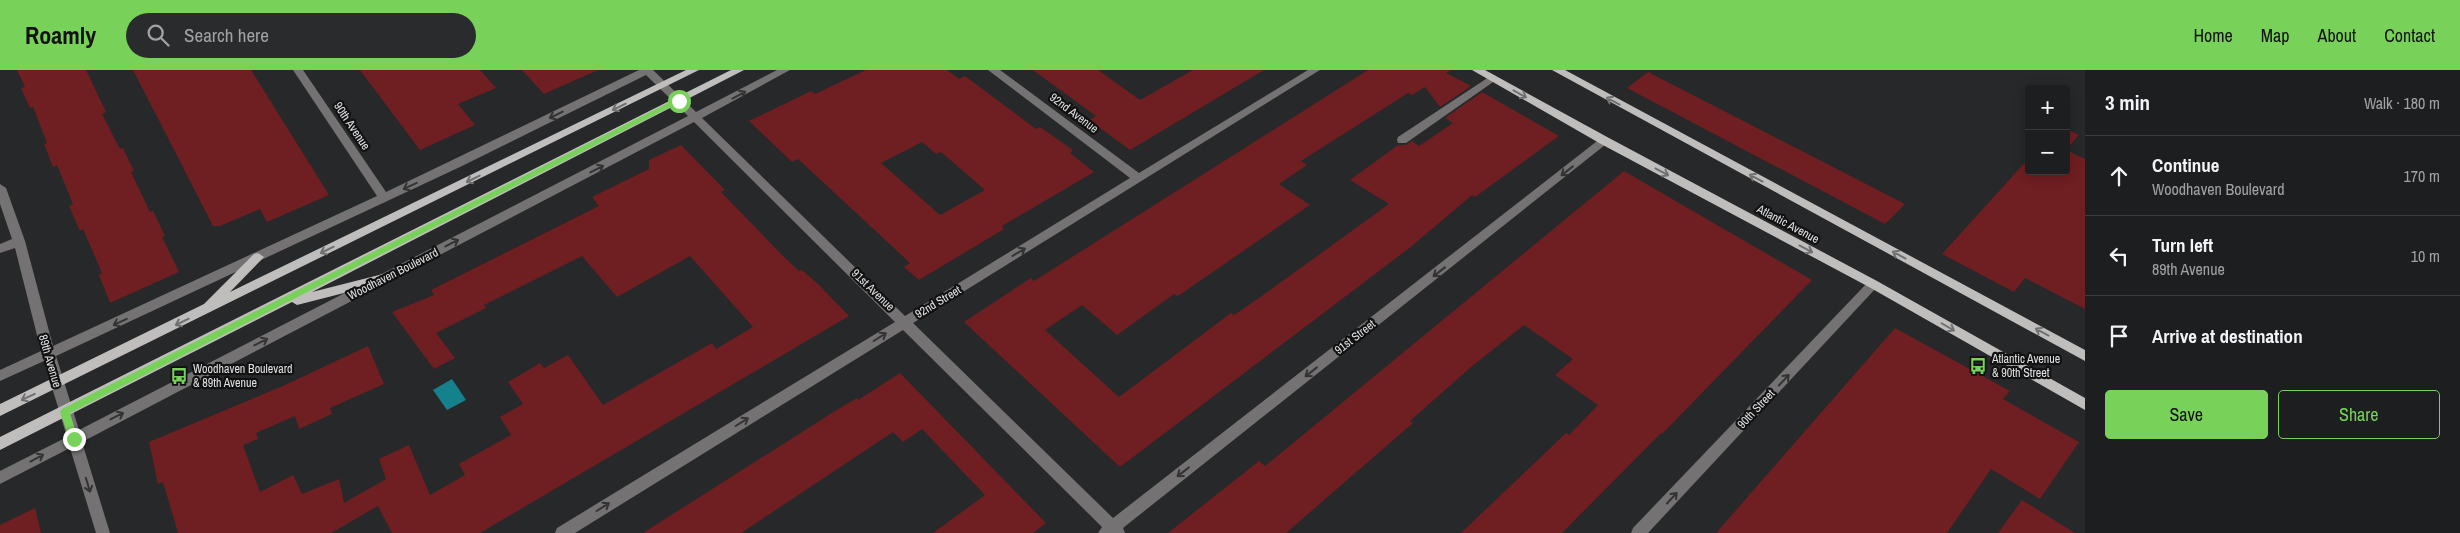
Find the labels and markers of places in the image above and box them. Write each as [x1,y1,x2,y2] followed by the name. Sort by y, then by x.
[1991,351,2060,381] place label: Atlantic Avenue & 90th Street
[1968,356,1988,376] bus stop icon: Atlantic Avenue & 90th Street
[193,361,292,391] place label: Woodhaven Boulevard & 89th Avenue
[169,366,189,386] bus stop icon: Woodhaven Boulevard & 89th Avenue

